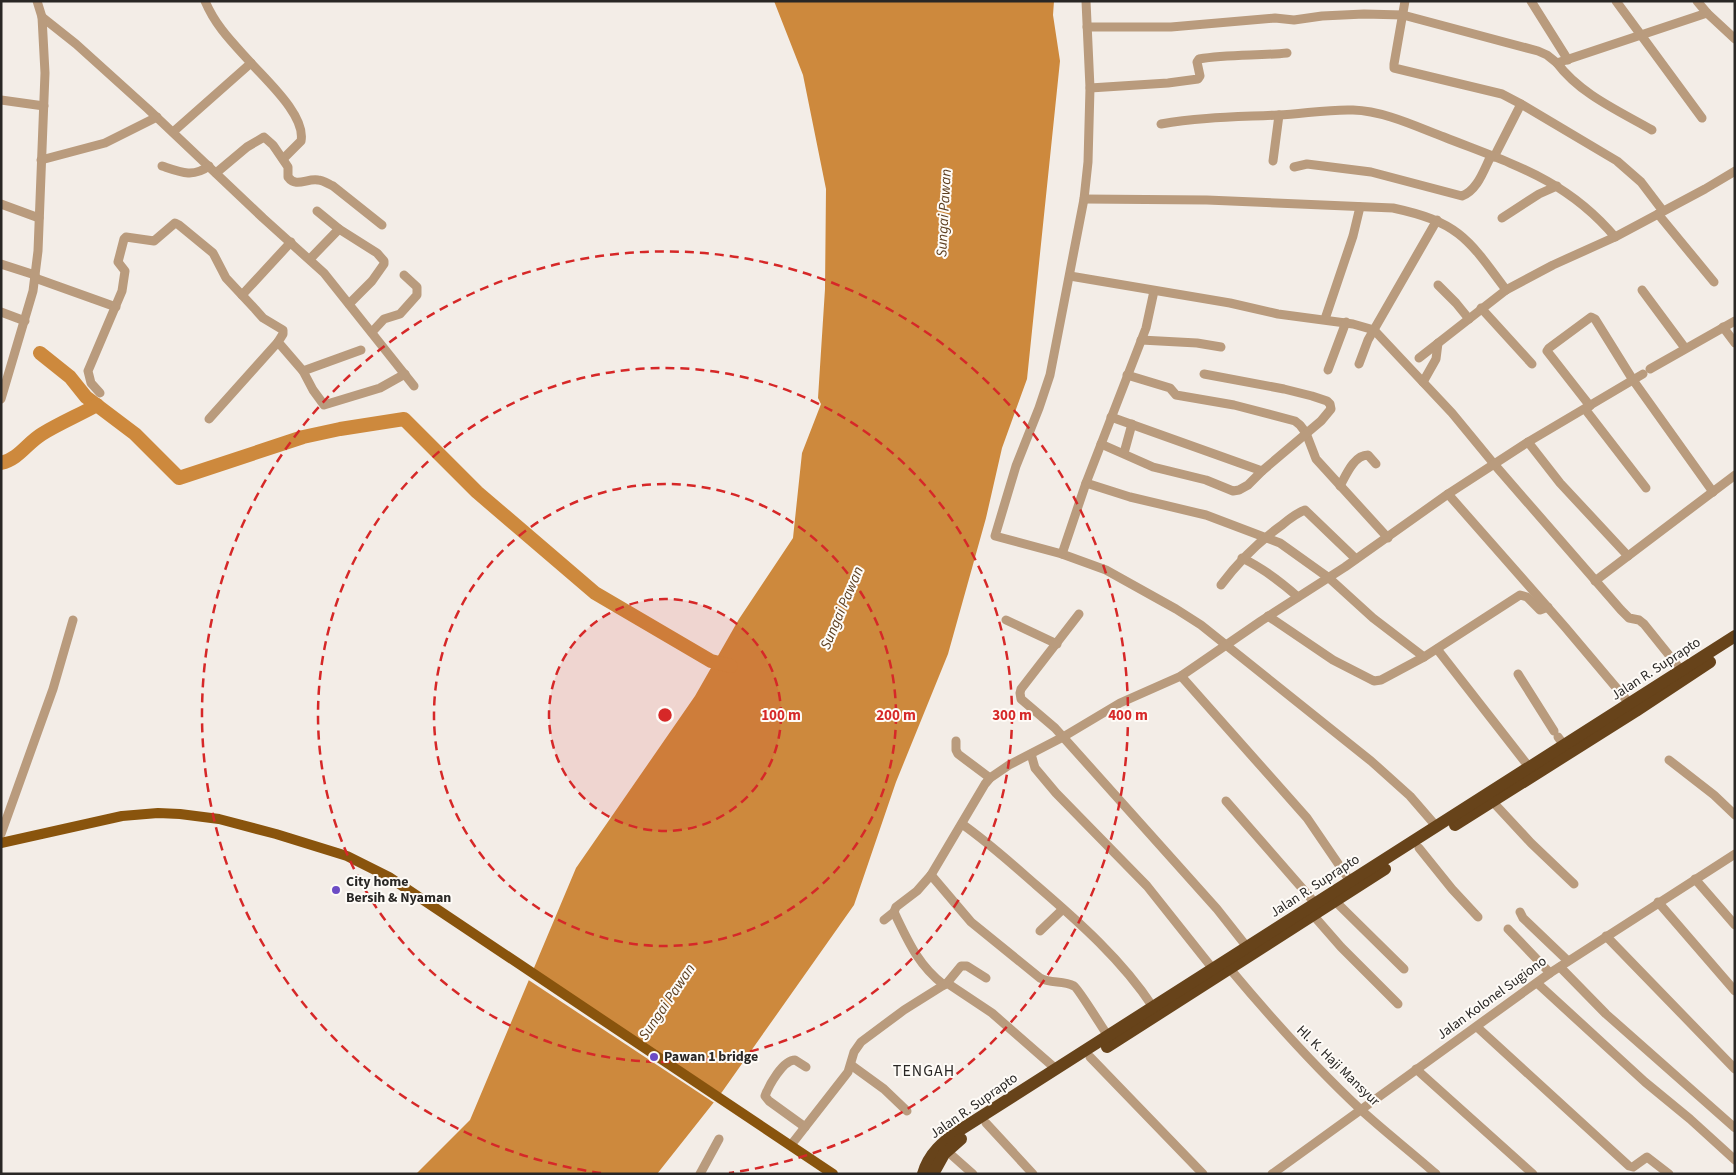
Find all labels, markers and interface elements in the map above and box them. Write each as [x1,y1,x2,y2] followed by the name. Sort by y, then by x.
[931,168,957,258] water label: Sungai Pawan
[815,563,869,653] water label: Sungai Pawan
[1607,633,1705,705] street label: Jalan R. Suprapto
[761,705,801,726] text: 100 m
[876,705,916,726] text: 200 m
[992,705,1032,726] text: 300 m
[1108,705,1148,726] text: 400 m
[656,706,674,724] centre of rings
[1266,850,1364,922] street label: Jalan R. Suprapto
[346,872,451,908] place label: City home Bersih & Nyaman
[330,884,342,896] marker: City home Bersih & Nyaman
[1433,951,1551,1045] street label: Jalan Kolonel Sugiono
[634,959,700,1044] water label: Sungai Pawan
[1292,1021,1384,1111] street label: Hl. K. Haji Mansyur
[664,1047,758,1067] place label: Pawan 1 bridge
[648,1051,660,1063] marker: Pawan 1 bridge
[893,1060,955,1082] district label: TENGAH
[926,1068,1022,1144] street label: Jalan R. Suprapto

